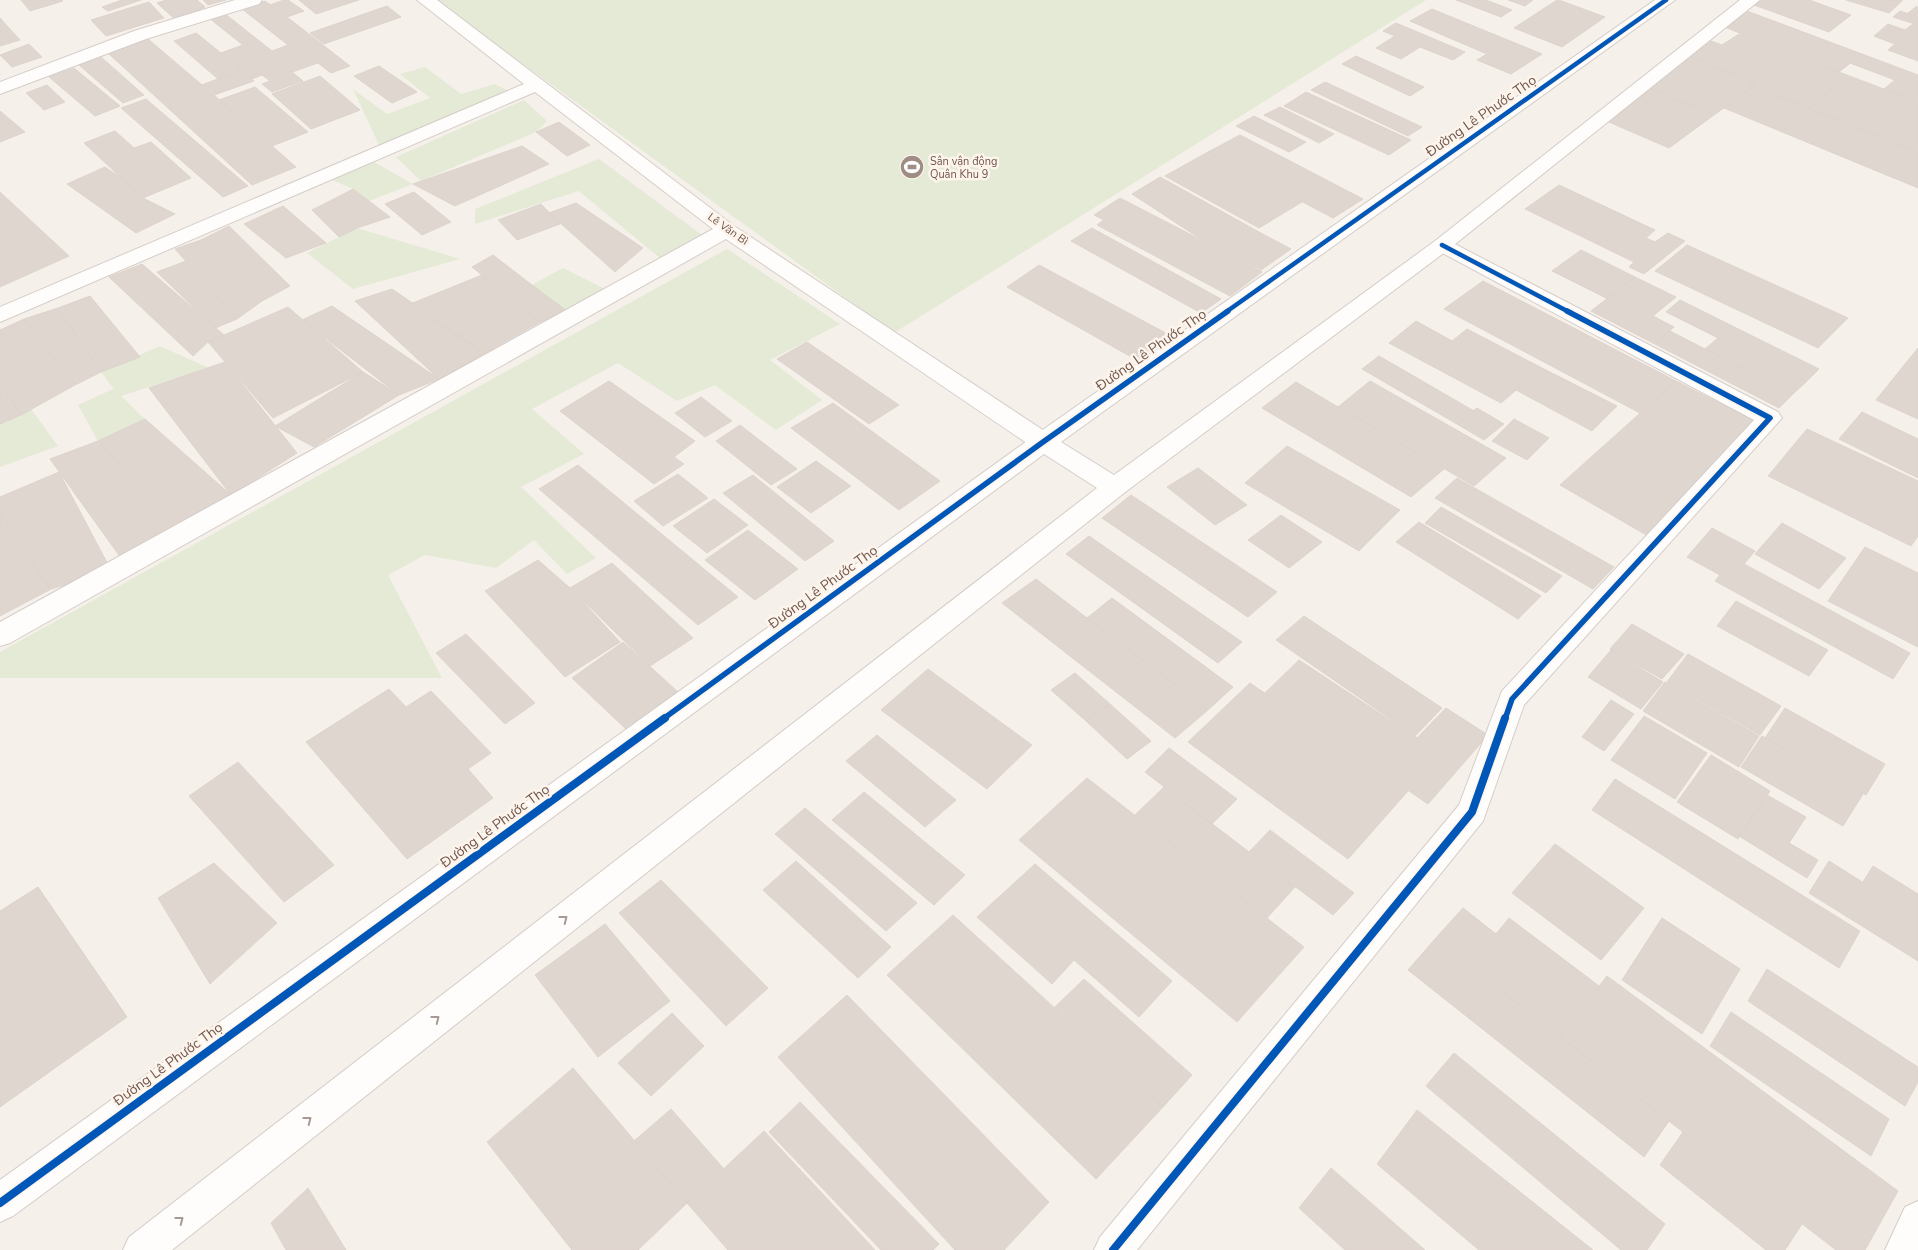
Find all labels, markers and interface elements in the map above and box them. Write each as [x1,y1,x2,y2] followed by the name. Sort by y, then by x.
[1421,71,1540,162] street label: Đường Lê Phước Thọ
[899,154,925,180] sports icon: Sân vận động Quân Khu 9
[930,154,997,182] place label: Sân vận động Quân Khu 9
[705,210,751,248] street label: Lê Văn Bì
[1091,305,1210,396] street label: Đường Lê Phước Thọ
[764,541,882,634] street label: Đường Lê Phước Thọ
[436,780,554,873] street label: Đường Lê Phước Thọ
[558,917,567,925] one-way arrow
[430,1017,439,1025] one-way arrow
[109,1018,227,1111] street label: Đường Lê Phước Thọ
[302,1117,311,1125] one-way arrow
[174,1217,184,1226] one-way arrow

